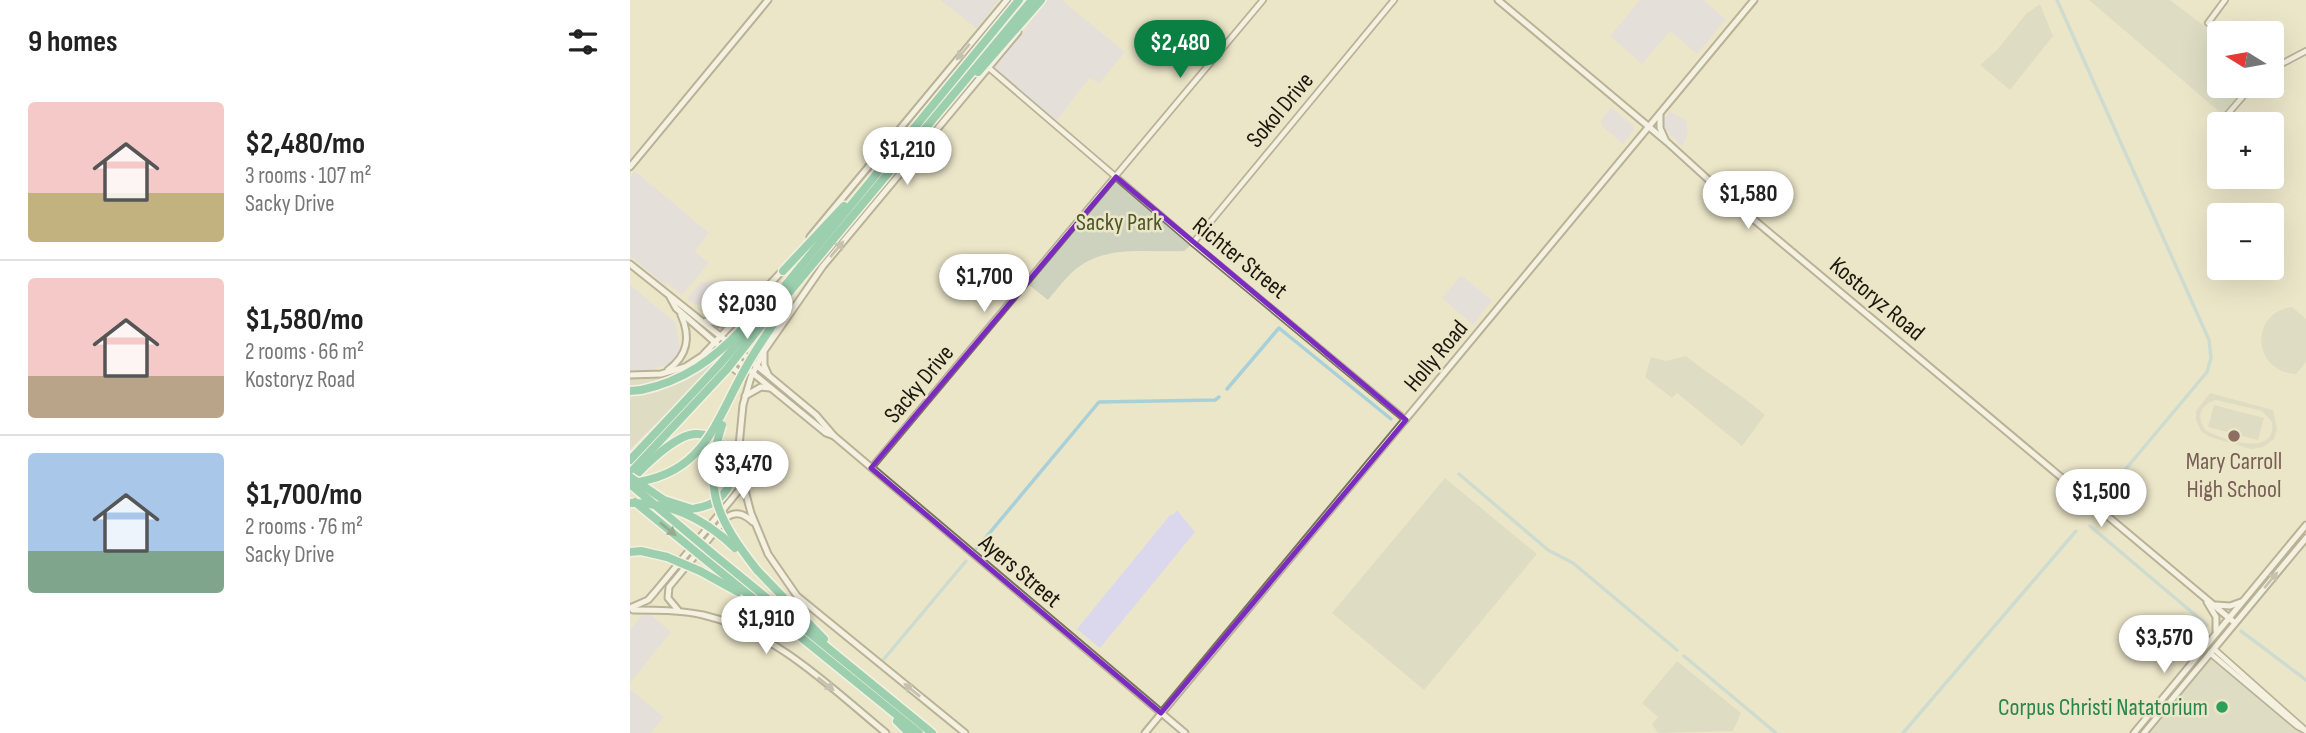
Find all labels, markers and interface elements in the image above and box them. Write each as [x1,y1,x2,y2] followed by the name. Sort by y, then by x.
[1123,20,1237,80] pin: $2,480
[2207,21,2284,98] north arrow
[2207,21,2284,280] map controls
[564,23,602,61] icon: filters
[28,24,118,60] text: 9 homes
[1150,29,1210,57] text: $2,480
[956,44,971,61] one-way arrow
[1240,67,1320,153] street label: Sokol Drive
[2207,112,2284,189] button: +
[245,126,365,162] text: $2,480/mo
[850,128,964,187] pin: $1,210
[84,130,168,214] icon: home
[879,136,935,164] text: $1,210
[245,162,372,190] text: 3 rooms · 107 m²
[1691,172,1805,231] pin: $1,580
[1719,180,1777,208] text: $1,580
[245,190,334,218] text: Sacky Drive
[2207,203,2284,280] button: −
[1076,208,1162,237] park label: Sacky Park
[1187,211,1293,305] street label: Richter Street
[829,241,844,258] one-way arrow
[1824,251,1930,347] street label: Kostoryz Road
[927,254,1041,314] pin: $1,700
[955,263,1013,291] text: $1,700
[690,282,804,341] pin: $2,030
[717,290,777,318] text: $2,030
[245,302,364,338] text: $1,580/mo
[84,306,168,390] icon: home
[1398,314,1474,398] street label: Holly Road
[245,338,364,366] text: 2 rooms · 66 m²
[878,339,960,429] street label: Sacky Drive
[245,366,355,394] text: Kostoryz Road
[2226,428,2242,444] marker: Mary Carroll High School
[686,442,800,501] pin: $3,470
[2186,447,2282,504] place label: Mary Carroll High School
[714,450,772,478] text: $3,470
[2044,470,2158,529] pin: $1,500
[245,477,362,513] text: $1,700/mo
[2072,478,2130,506] text: $1,500
[84,481,168,565] icon: home
[245,513,363,541] text: 2 rooms · 76 m²
[659,522,677,537] one-way arrow
[972,528,1067,614] street label: Ayers Street
[245,541,334,569] text: Sacky Drive
[2263,572,2278,589] one-way arrow
[709,596,823,656] pin: $1,910
[737,605,795,633] text: $1,910
[2107,616,2221,675] pin: $3,570
[2135,624,2193,652] text: $3,570
[816,676,834,691] one-way arrow
[904,682,922,697] one-way arrow
[1998,693,2208,722] place label: Corpus Christi Natatorium
[2214,699,2230,715] marker: Corpus Christi Natatorium

